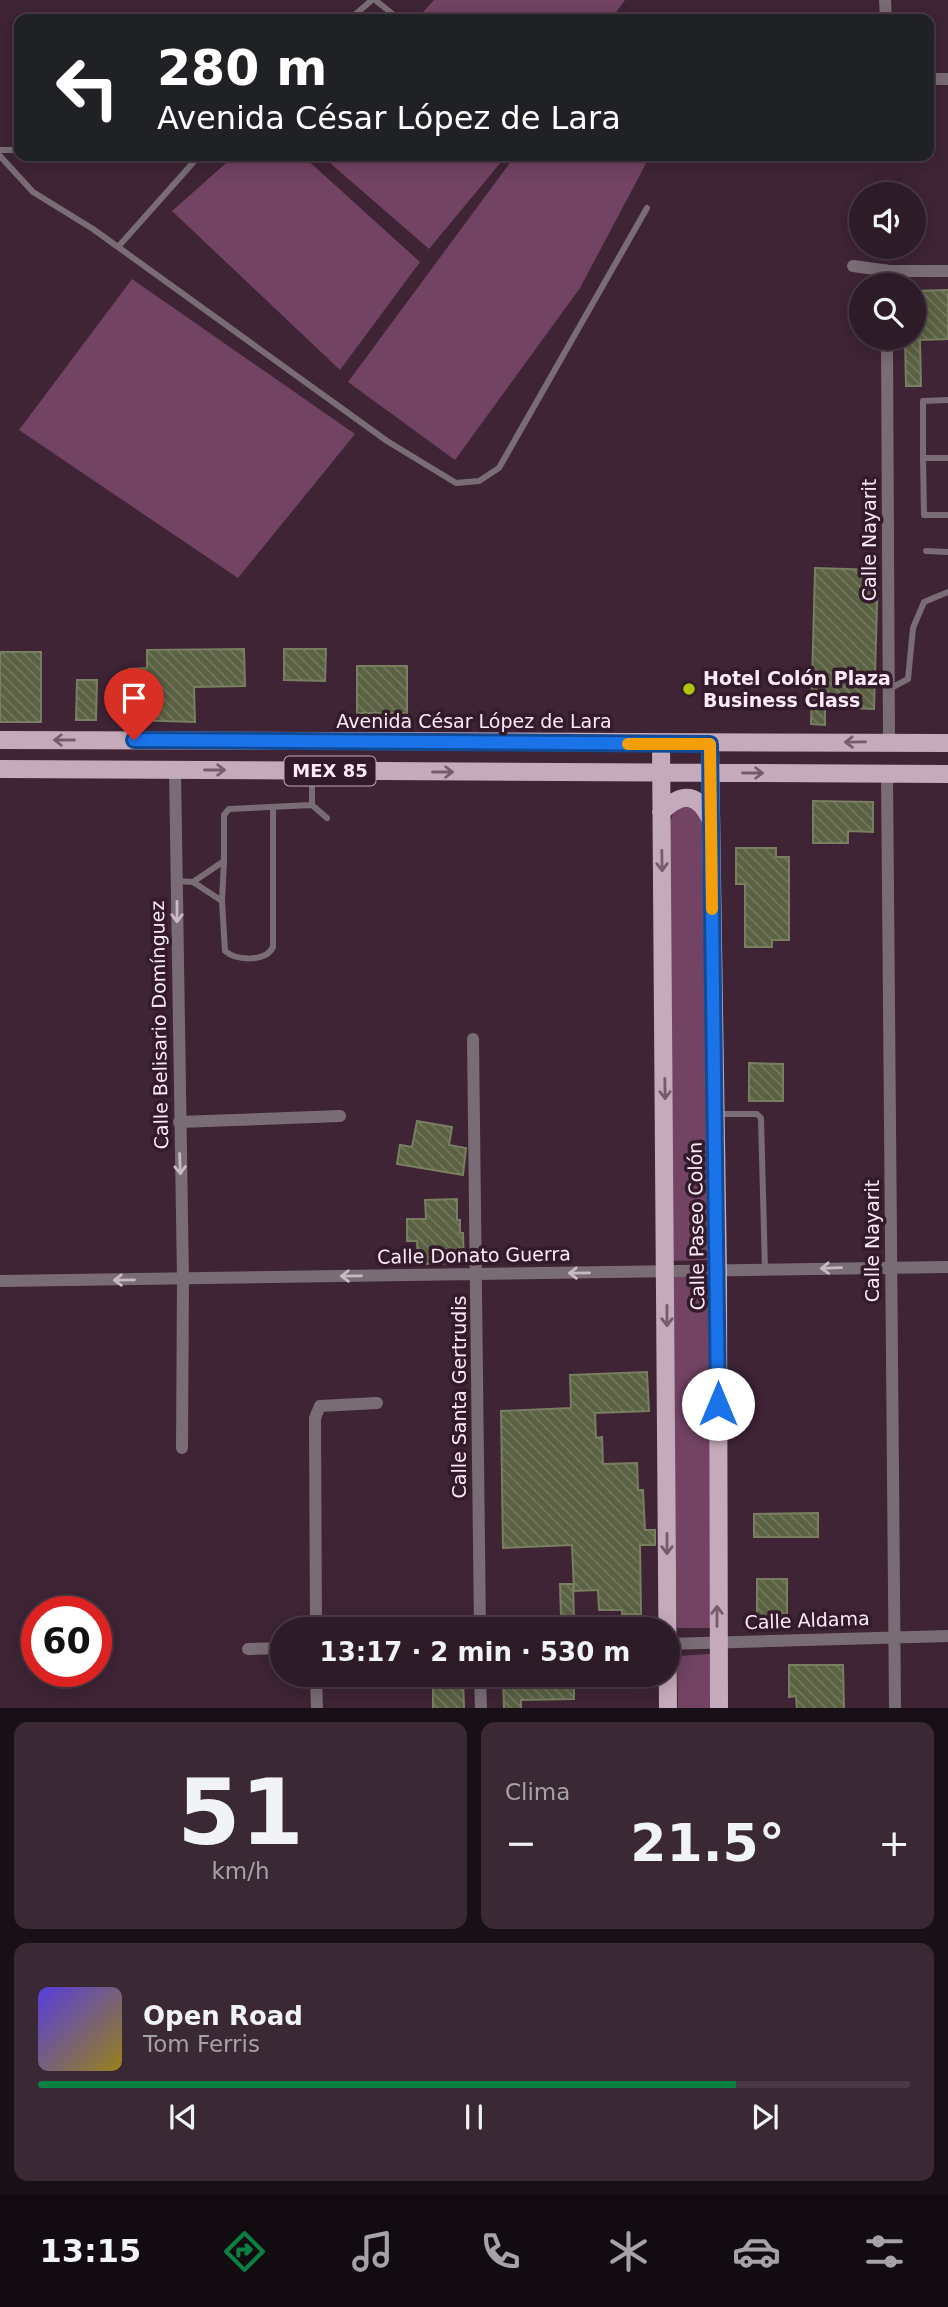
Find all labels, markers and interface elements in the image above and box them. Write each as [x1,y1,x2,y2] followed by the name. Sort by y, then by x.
[157,40,327,97] text: 280 m
[42,42,133,133] icon: left
[157,99,621,137] text: Avenida César López de Lara
[849,182,926,350] map controls
[849,182,926,259] button: sound
[849,273,926,350] button: search
[858,479,880,601] street label: Calle Nayarit
[703,667,891,711] place label: Hotel Colón Plaza Business Class
[104,668,164,740] pin
[115,679,153,717] icon: arrive
[681,681,697,697] marker: Hotel Colón Plaza Business Class
[336,710,612,732] street label: Avenida César López de Lara
[53,733,76,747] one-way arrow
[844,735,867,749] one-way arrow
[284,756,376,786] road number: MEX 85
[203,763,226,777] one-way arrow
[431,765,454,779] one-way arrow
[742,766,765,780] one-way arrow
[655,849,668,872] one-way arrow
[146,900,172,1149] street label: Calle Belisario Domínguez
[171,900,184,923] one-way arrow
[658,1077,672,1100] one-way arrow
[684,1142,708,1310] street label: Calle Paseo Colón
[174,1152,187,1175] one-way arrow
[861,1180,883,1302] street label: Calle Nayarit
[377,1242,571,1268] street label: Calle Donato Guerra
[820,1262,843,1275] one-way arrow
[568,1266,591,1280] one-way arrow
[340,1269,363,1283] one-way arrow
[113,1273,136,1286] one-way arrow
[448,1296,470,1498] street label: Calle Santa Gertrudis
[660,1304,674,1327] one-way arrow
[681,1367,755,1441] position arrow
[660,1532,674,1555] one-way arrow
[21,1596,112,1687] speed limit sign: 60
[710,1605,724,1628] one-way arrow
[744,1607,870,1633] street label: Calle Aldama
[320,1637,630,1667] text: 13:17 · 2 min · 530 m
[177,1760,304,1865] text: 51
[505,1779,570,1805] text: Clima
[630,1813,785,1873] text: 21.5°
[505,1821,537,1865] text: −
[878,1821,910,1865] text: +
[211,1858,270,1884] text: km/h
[143,2001,303,2031] text: Open Road
[143,2031,260,2057] text: Tom Ferris
[164,2098,202,2136] icon: previous
[455,2098,493,2136] icon: pause
[746,2098,784,2136] icon: next
[220,2227,269,2276] icon: directions
[348,2227,397,2276] icon: music
[476,2227,525,2276] icon: phone
[604,2227,653,2276] icon: climate
[732,2227,781,2276] icon: car
[860,2227,909,2276] icon: filters
[39,2232,141,2270] text: 13:15

